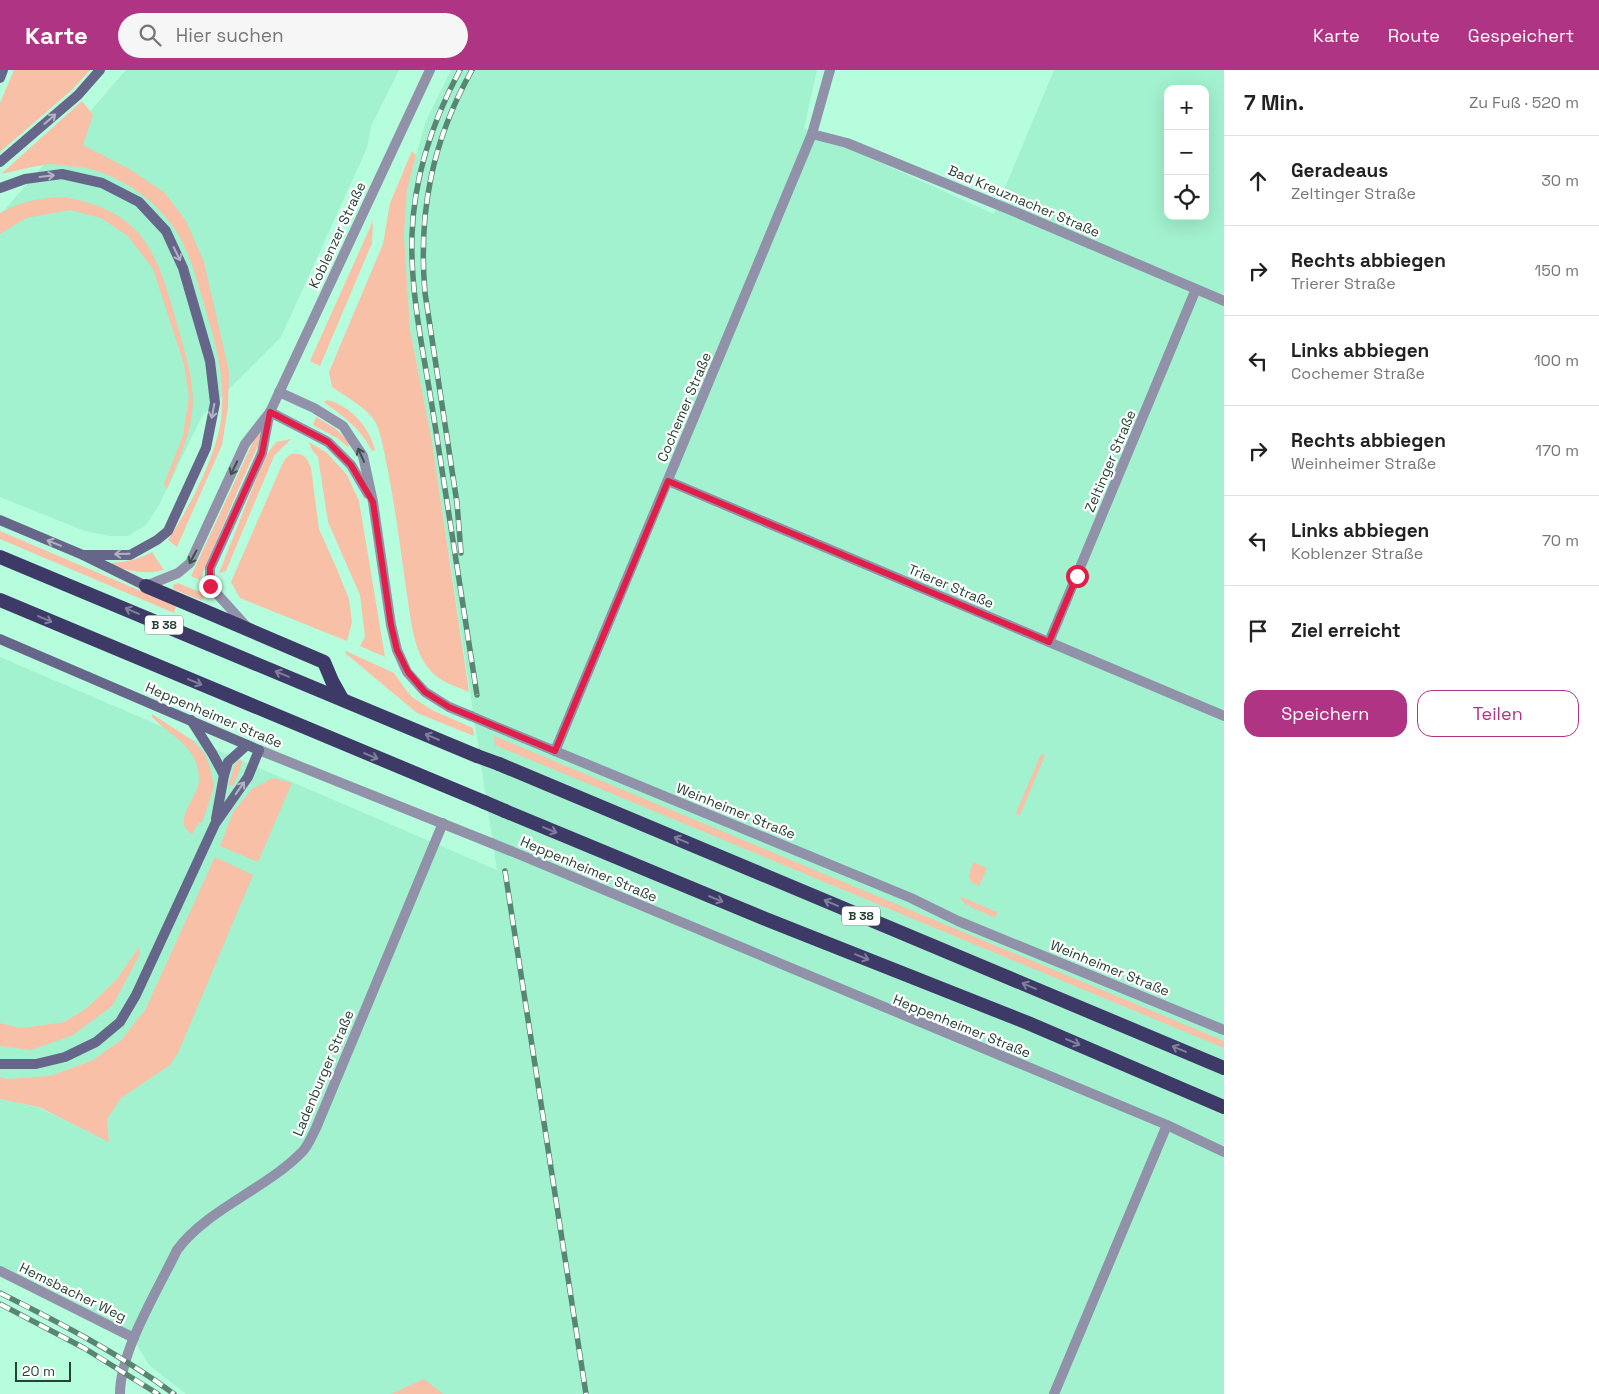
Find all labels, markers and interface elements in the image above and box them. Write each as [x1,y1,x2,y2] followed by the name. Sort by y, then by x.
[118,13,468,58] search box
[25,20,88,51] text: Karte
[136,21,164,49] icon: search
[176,23,284,48] text: Hier suchen
[1313,24,1360,47] text: Karte
[1388,24,1440,47] text: Route
[1468,24,1574,47] text: Gespeichert
[1164,85,1209,220] map controls
[1164,85,1209,130] button: +
[1244,89,1304,116] text: 7 Min.
[1469,92,1579,113] text: Zu Fuß · 520 m
[44,113,57,124] one-way arrow
[1164,130,1209,175] button: −
[1291,158,1388,183] text: Geradeaus
[945,161,1103,241] street label: Bad Kreuznacher Straße
[1244,167,1272,195] icon: ahead
[1541,170,1579,191] text: 30 m
[39,171,55,181] one-way arrow
[1164,175,1209,220] button: locate
[304,179,370,291] street label: Koblenzer Straße
[1291,183,1416,204] text: Zeltinger Straße
[172,246,182,261] one-way arrow
[1291,248,1446,273] text: Rechts abbiegen
[1244,257,1272,285] icon: right
[1535,260,1579,281] text: 150 m
[1291,273,1396,294] text: Trierer Straße
[1291,338,1429,363] text: Links abbiegen
[1244,347,1272,375] icon: left
[653,350,715,464] street label: Cochemer Straße
[1534,350,1579,371] text: 100 m
[1291,363,1425,384] text: Cochemer Straße
[208,402,218,418] one-way arrow
[1080,407,1140,515] street label: Zeltinger Straße
[1291,428,1446,453] text: Rechts abbiegen
[1244,437,1272,465] icon: right
[1535,440,1579,461] text: 170 m
[356,448,366,463] one-way arrow
[1291,453,1436,474] text: Weinheimer Straße
[229,460,239,475] one-way arrow
[1291,518,1429,543] text: Links abbiegen
[1244,527,1272,555] icon: left
[1542,530,1579,551] text: 70 m
[47,537,62,547] one-way arrow
[1291,543,1423,564] text: Koblenzer Straße
[188,549,197,564] one-way arrow
[114,550,130,559] one-way arrow
[905,560,997,612] street label: Trierer Straße
[1066,565,1089,588] route start
[199,575,222,598] route end
[125,606,140,616] one-way arrow
[37,614,52,624] one-way arrow
[145,616,183,634] road number: B 38
[1244,617,1272,645] icon: arrive
[1291,618,1401,643] text: Ziel erreicht
[275,668,290,678] one-way arrow
[187,677,202,687] one-way arrow
[143,678,285,752] street label: Heppenheimer Straße
[1244,690,1407,737] button: Speichern
[1417,690,1579,737] button: Teilen
[425,732,440,741] one-way arrow
[363,751,378,761] one-way arrow
[674,779,798,843] street label: Weinheimer Straße
[235,782,245,796] one-way arrow
[542,826,557,835] one-way arrow
[518,832,660,906] street label: Heppenheimer Straße
[674,835,689,845] one-way arrow
[709,895,724,904] one-way arrow
[824,898,839,908] one-way arrow
[842,906,880,926] road number: B 38
[1048,936,1172,1000] street label: Weinheimer Straße
[854,953,869,963] one-way arrow
[1022,981,1037,990] one-way arrow
[890,990,1034,1062] street label: Heppenheimer Straße
[288,1007,358,1139] street label: Ladenburger Straße
[1065,1038,1080,1048] one-way arrow
[1172,1043,1187,1053] one-way arrow
[16,1258,130,1326] street label: Hemsbacher Weg
[15,1359,71,1382] scale bar
[22,1362,55,1380] text: 20 m

